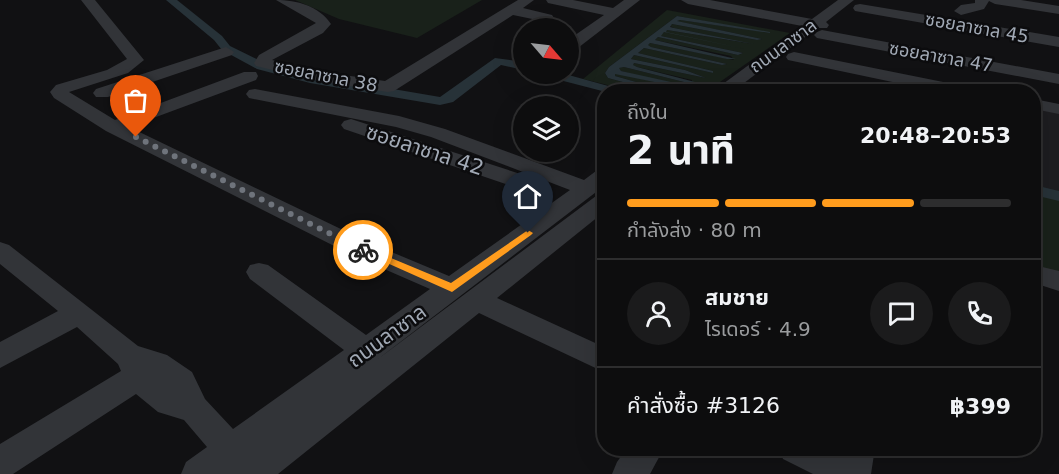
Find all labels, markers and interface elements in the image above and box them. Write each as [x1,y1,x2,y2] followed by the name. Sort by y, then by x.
[924,8,1031,47] street label: ซอยลาซาล 45
[745,14,820,77] street label: ถนนลาซาล
[513,18,579,84] north arrow
[513,18,579,162] map controls
[888,37,995,76] street label: ซอยลาซาล 47
[273,55,380,96] street label: ซอยลาซาล 38
[110,75,161,137] pin
[119,84,152,117] icon: bag
[513,96,579,162] button: layers
[627,100,668,124] text: ถึงใน
[363,120,487,180] street label: ซอยลาซาล 42
[860,123,1011,148] text: 20:48–20:53
[627,128,735,173] text: 2 นาที
[502,171,553,233] pin
[511,180,544,213] icon: home
[627,218,762,242] text: กำลังส่ง · 80 m
[333,220,393,280] courier
[347,234,380,267] icon: bike
[627,282,690,345] button: person
[870,282,933,345] button: chat
[948,282,1011,345] button: phone
[705,285,769,310] text: สมชาย
[343,300,431,372] street label: ถนนลาซาล
[705,317,811,341] text: ไรเดอร์ · 4.9
[627,393,780,418] text: คำสั่งซื้อ #3126
[950,394,1011,419] text: ฿399

